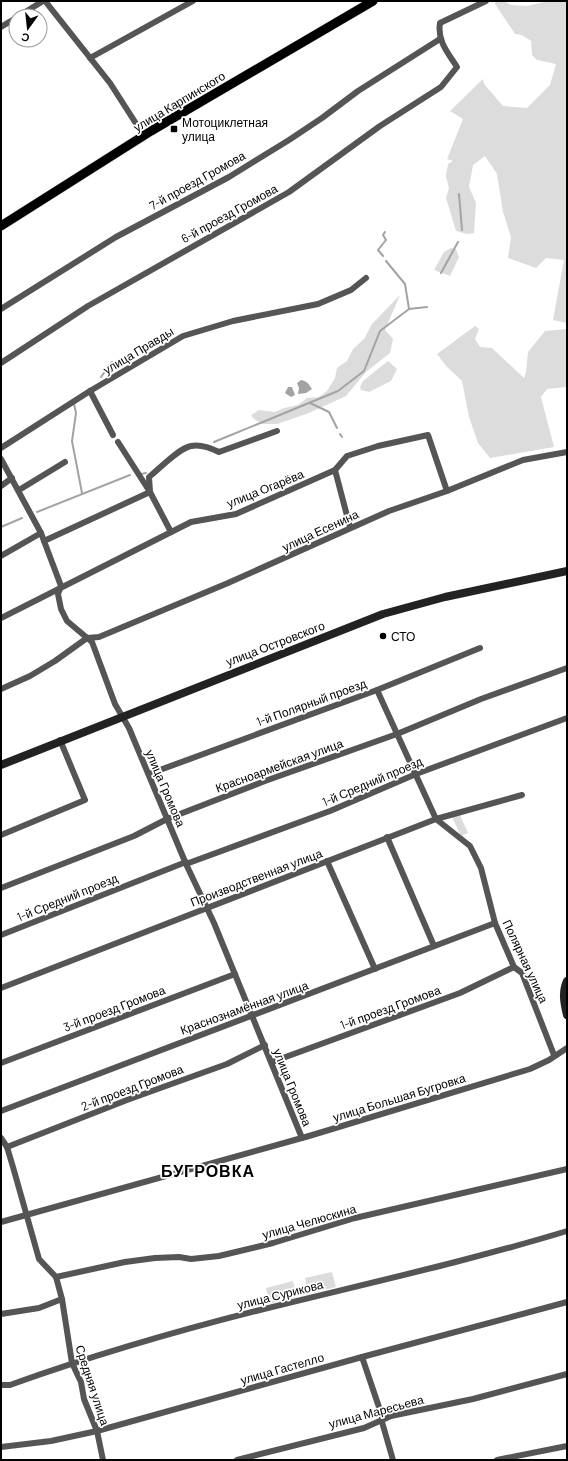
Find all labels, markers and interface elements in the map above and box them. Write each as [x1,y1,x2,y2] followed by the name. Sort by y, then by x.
[8,8,48,48] north arrow
[20,31,31,45] text: С
[131,68,228,135] street label: улица Карпинского
[182,115,268,144] place label: Мотоциклетная улица
[169,124,179,134] marker: Мотоциклетная улица
[147,148,248,213] street label: 7-й проезд Громова
[178,181,280,246] street label: 6-й проезд Громова
[100,324,176,377] street label: улица Правды
[224,466,306,511] street label: улица Огарёва
[280,506,361,555] street label: улица Есенина
[224,618,327,669] street label: улица Островского
[391,629,415,643] place label: СТО
[378,631,388,641] marker: СТО
[254,676,368,729] street label: 1-й Полярный проезд
[213,735,345,796] street label: Красноармейская улица
[143,747,189,829] street label: улица Громова
[320,754,425,809] street label: 1-й Средний проезд
[188,845,325,910] street label: Производственная улица
[14,870,120,925] street label: 1-й Средний проезд
[500,917,552,1006] street label: Полярная улица
[178,977,310,1038] street label: Краснознамённая улица
[61,982,168,1035] street label: 3-й проезд Громова
[338,982,443,1033] street label: 1-й проезд Громова
[270,1046,315,1128] street label: улица Громова
[79,1061,186,1114] street label: 2-й проезд Громова
[331,1070,468,1125] street label: улица Большая Бугровка
[161,1161,255,1180] district label: БУГРОВКА
[260,1201,358,1242] street label: улица Челюскина
[235,1276,325,1312] street label: улица Сурикова
[72,1343,113,1428] street label: Средняя улица
[239,1349,326,1388] street label: улица Гастелло
[327,1392,425,1431] street label: улица Маресьева

